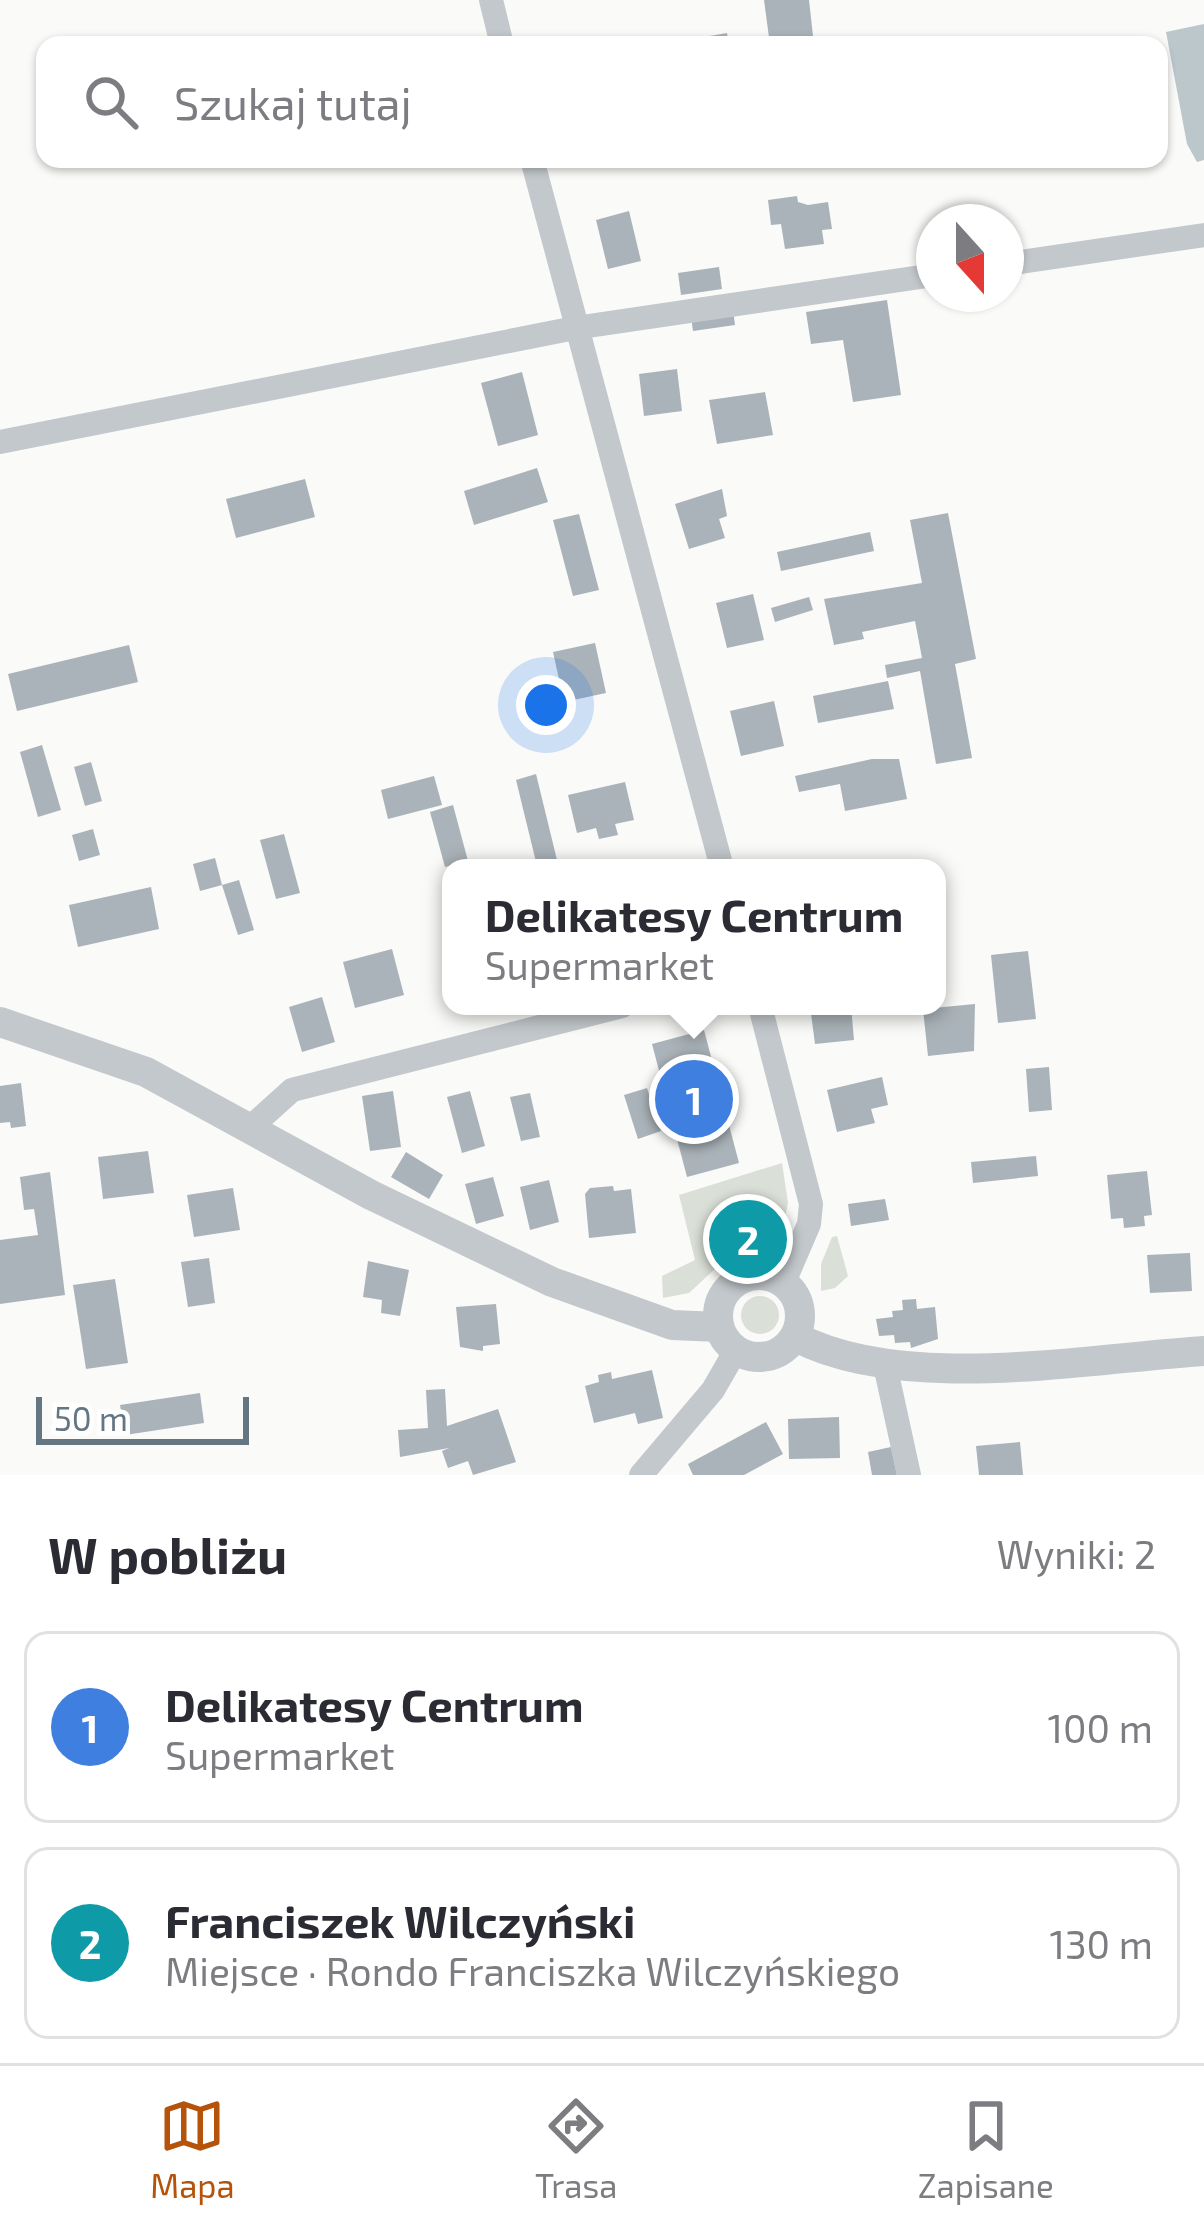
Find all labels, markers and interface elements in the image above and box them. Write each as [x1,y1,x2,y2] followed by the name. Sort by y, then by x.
[36,36,1168,168] search box
[78,69,144,135] icon: search
[174,75,412,129] text: Szukaj tutaj
[916,204,1024,312] north arrow
[516,675,576,735] your location
[442,859,946,1015] popup
[485,887,903,941] text: Delikatesy Centrum
[485,941,714,988] text: Supermarket
[655,1054,733,1144] pin: 1
[709,1194,787,1284] pin: 2
[36,1391,249,1444] scale bar
[54,1398,128,1438] text: 50 m
[48,1523,287,1584] text: W pobliżu
[997,1530,1156,1577] text: Wyniki: 2
[165,1677,584,1731] text: Delikatesy Centrum
[82,1704,98,1751] text: 1
[1048,1704,1153,1751] text: 100 m
[165,1731,395,1778] text: Supermarket
[165,1893,635,1947] text: Franciszek Wilczyński
[79,1920,101,1967] text: 2
[1049,1920,1153,1967] text: 130 m
[165,1947,900,1994] text: Miejsce · Rondo Franciszka Wilczyńskiego
[150,2093,235,2205] tab: Mapa
[535,2093,617,2205] tab: Trasa
[918,2093,1054,2205] tab: Zapisane

